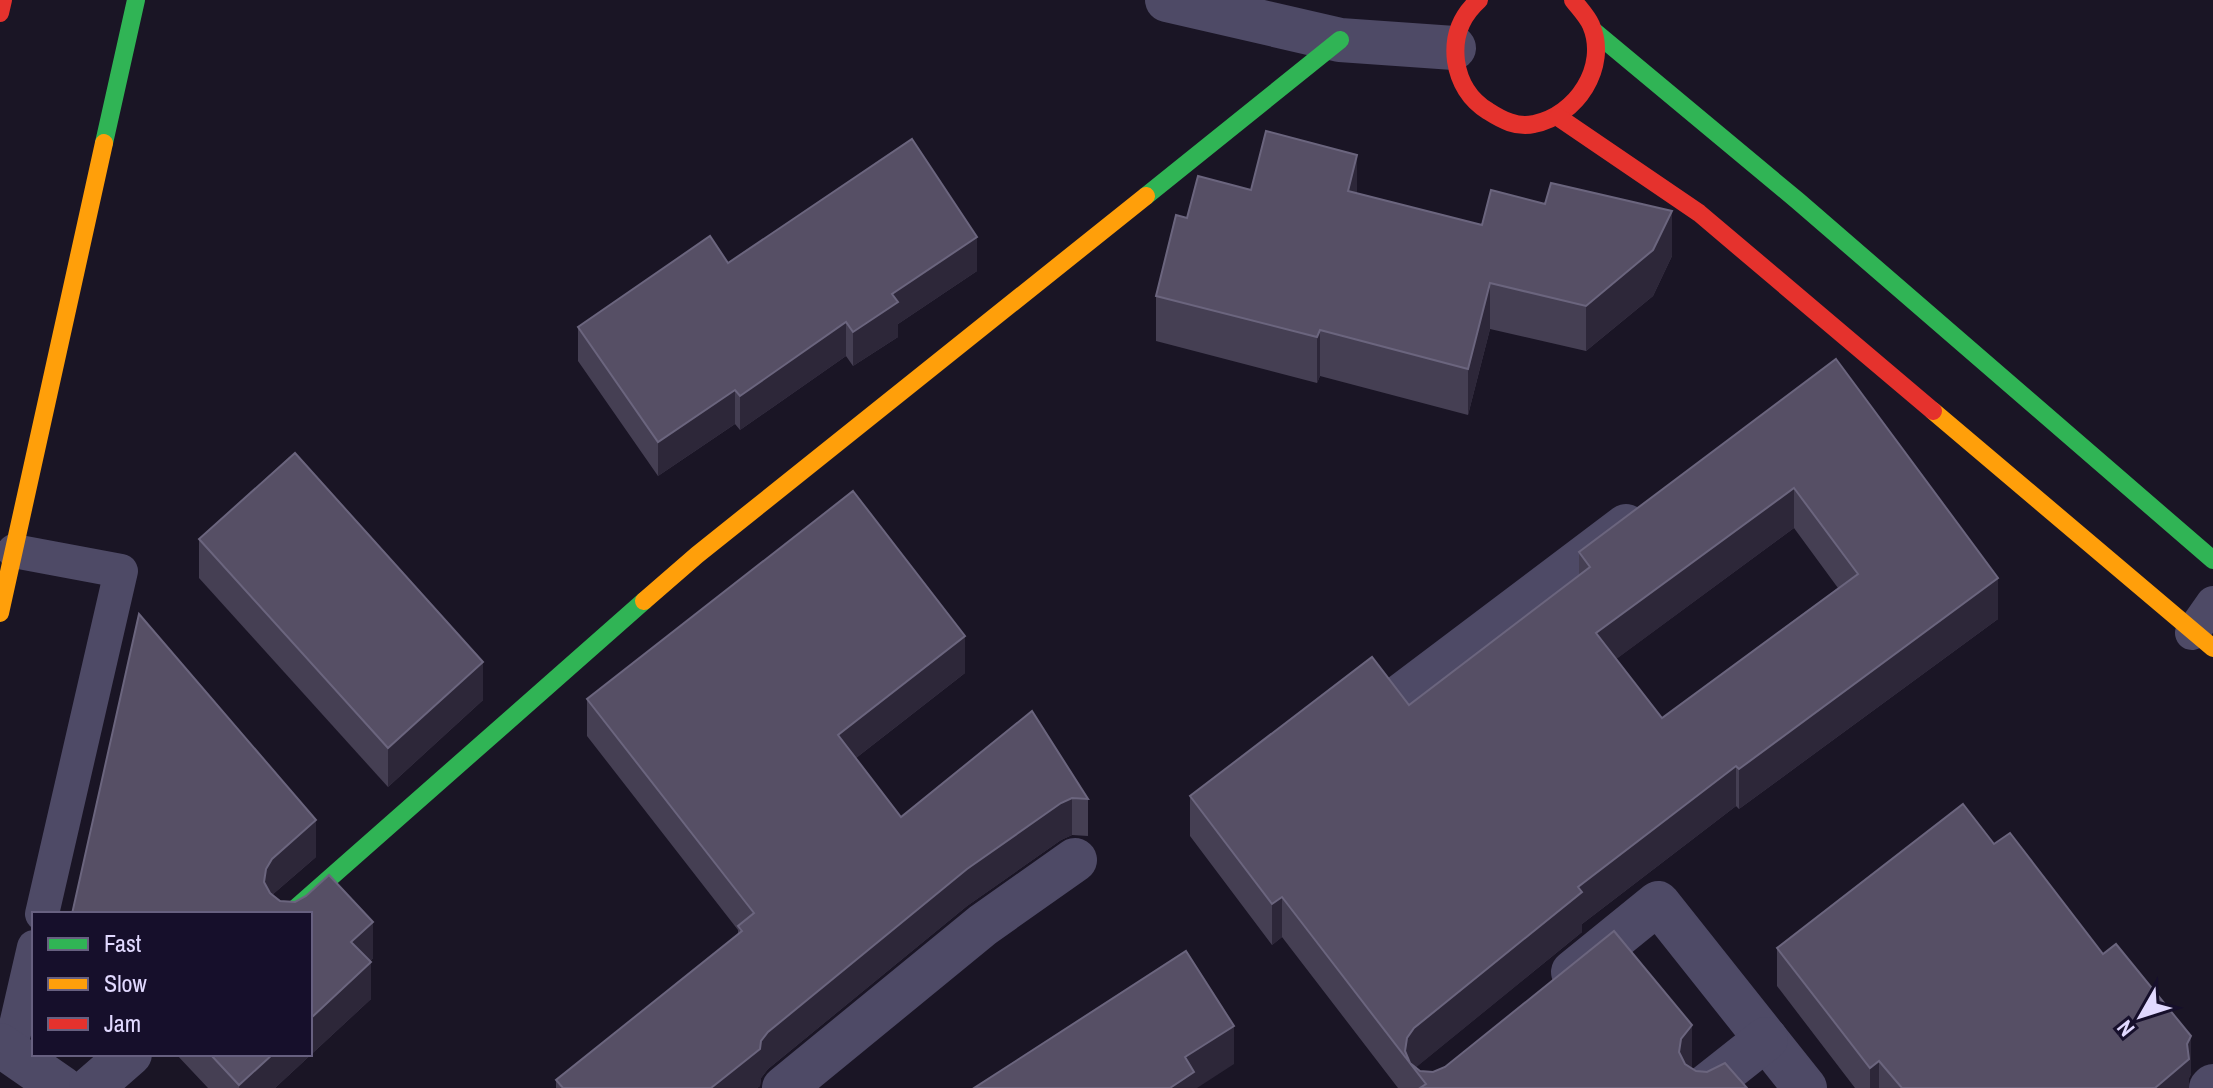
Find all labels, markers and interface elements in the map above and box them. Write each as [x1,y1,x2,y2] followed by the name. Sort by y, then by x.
[32,912,312,1056] legend
[104,927,142,959] text: Fast
[104,967,147,999] text: Slow
[2101,976,2181,1056] north arrow
[104,1007,141,1039] text: Jam
[2110,1014,2141,1043] text: N

